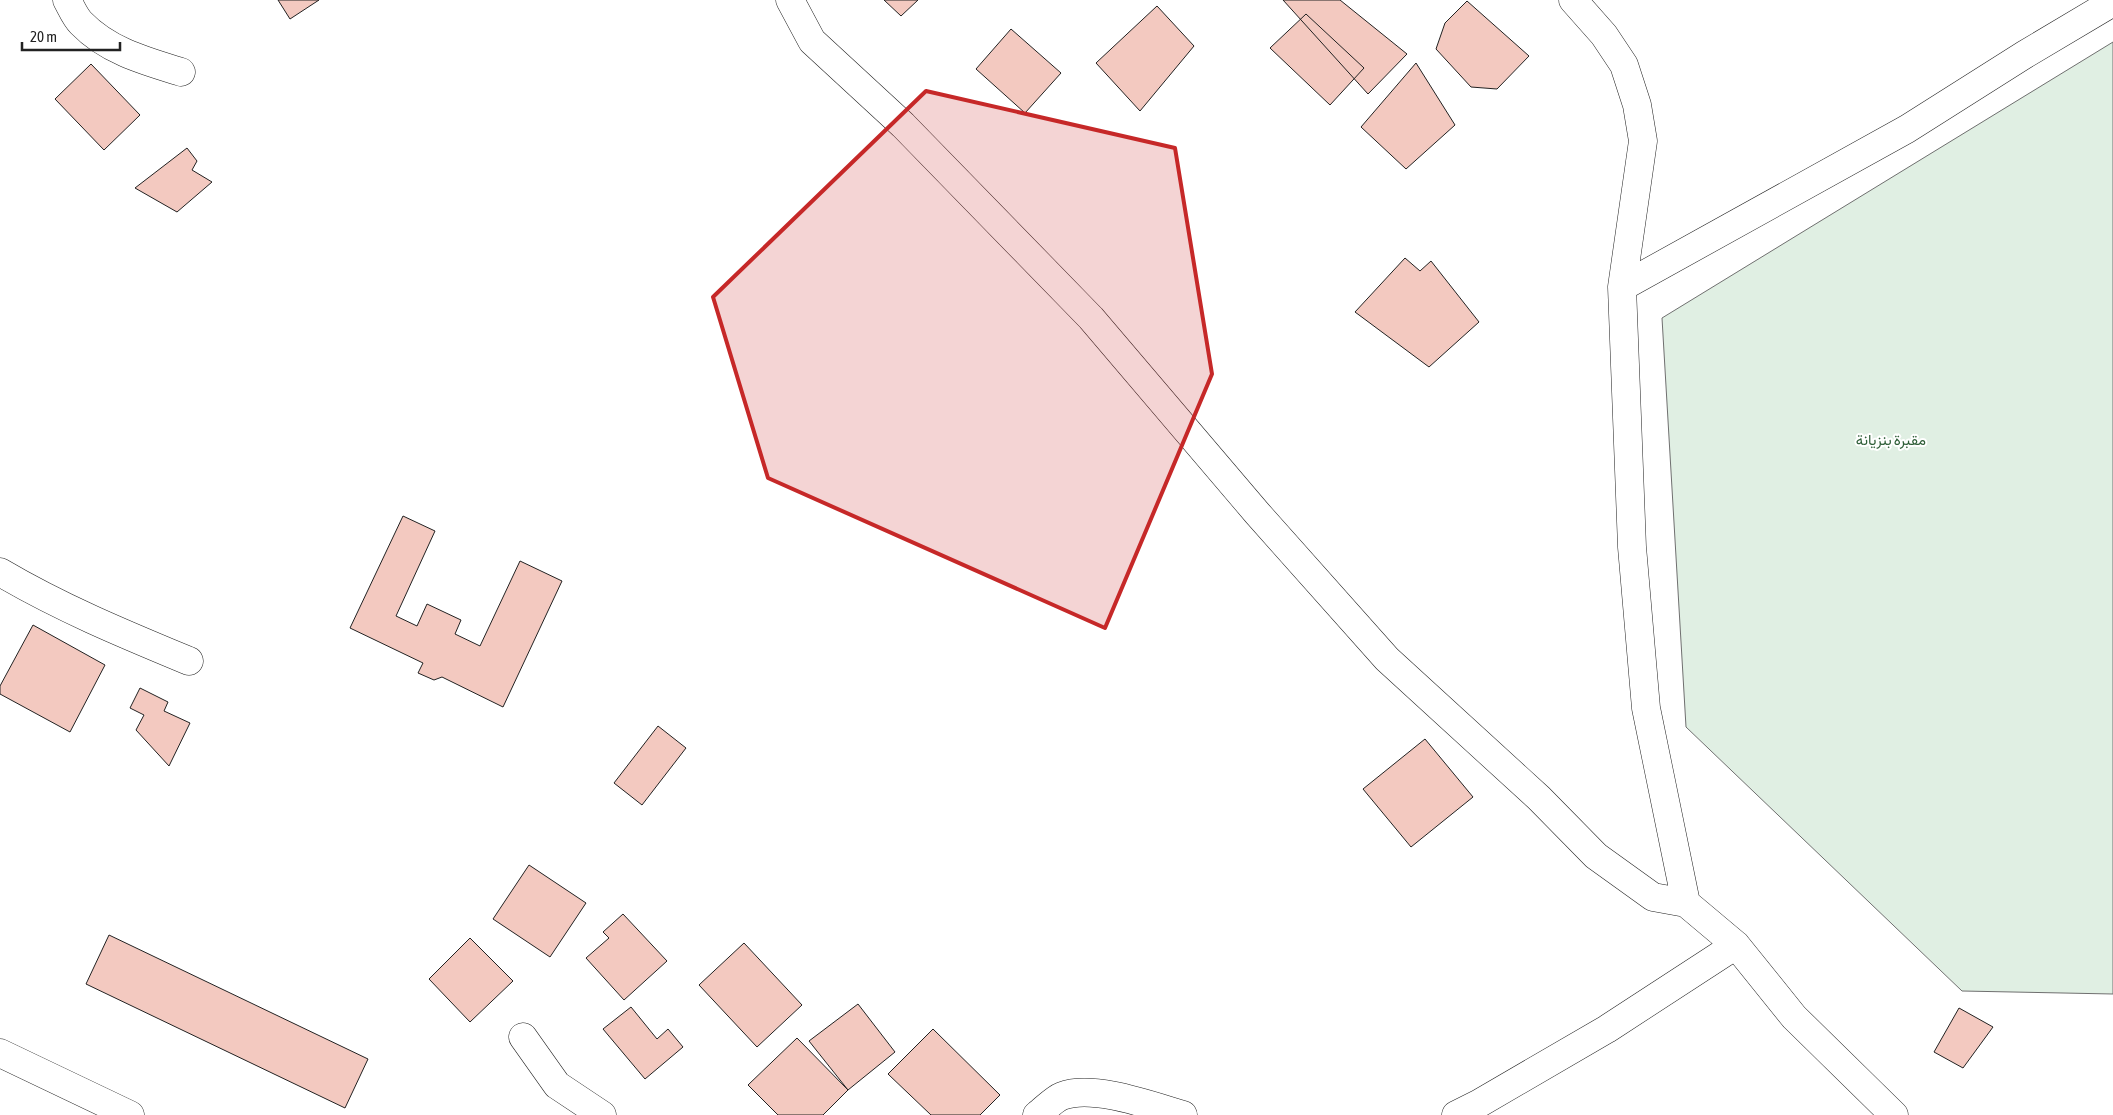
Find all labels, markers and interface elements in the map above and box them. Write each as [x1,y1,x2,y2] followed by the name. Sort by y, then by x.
[22,20,120,52] scale bar
[30,28,57,45] text: 20 m
[1856,431,1926,449] park label: مقبرة بنزيانة

